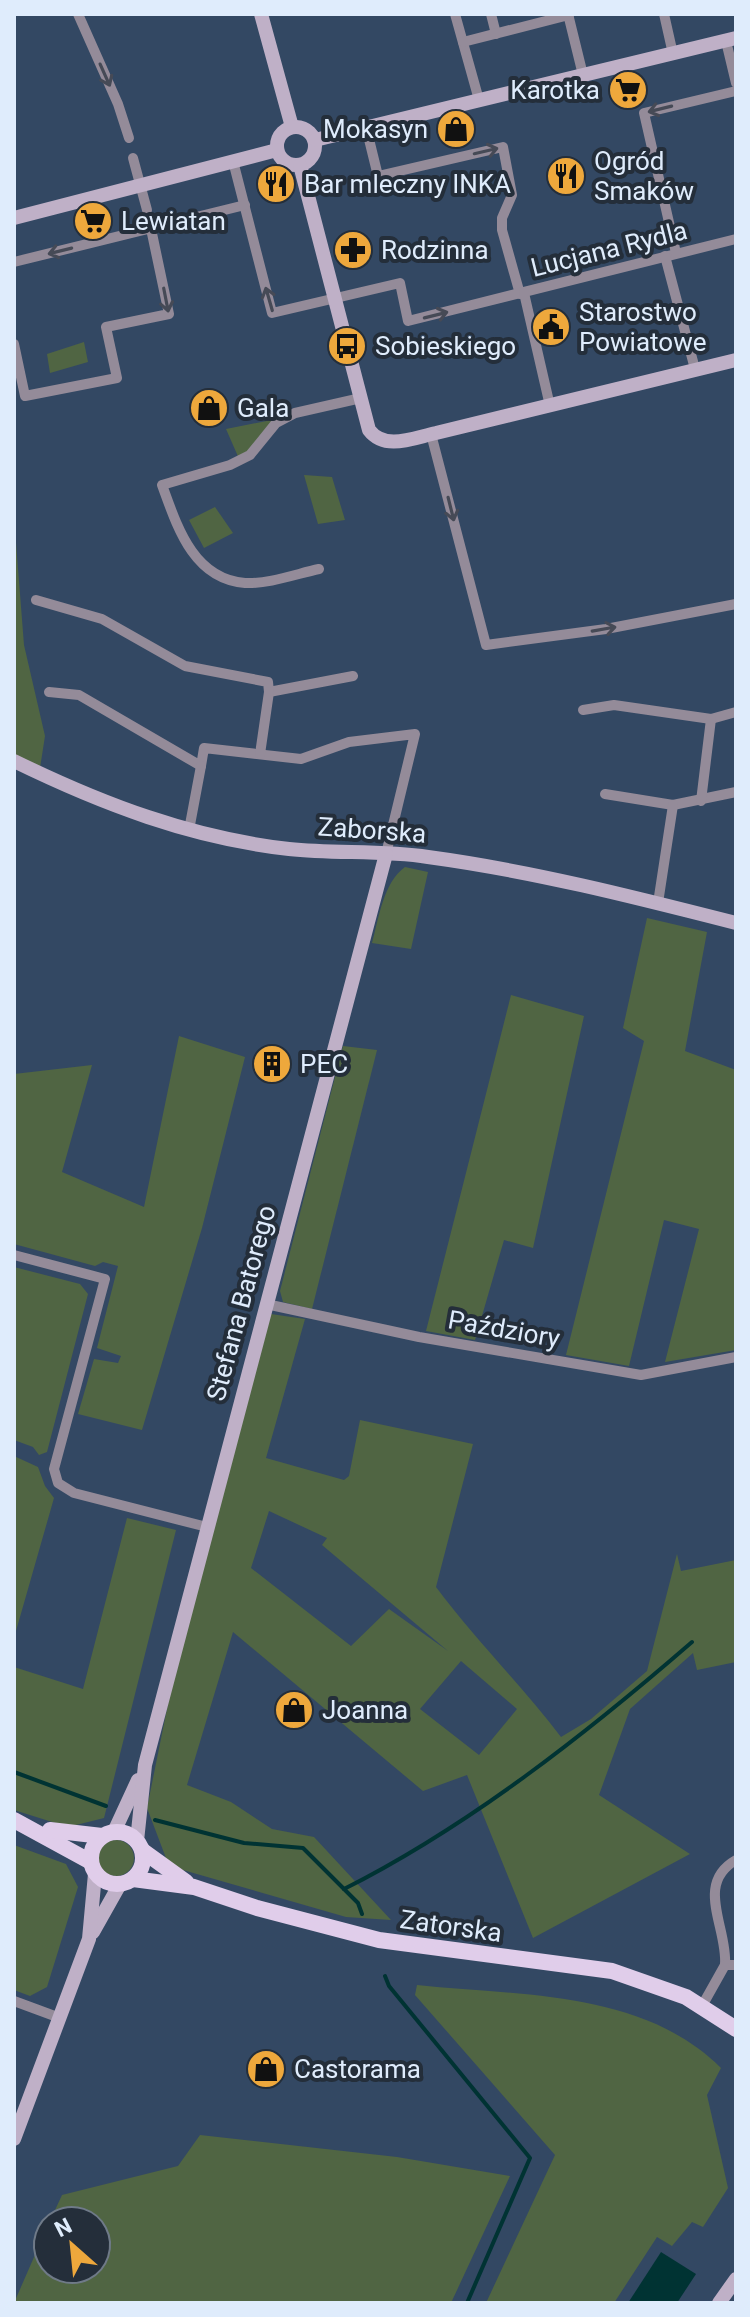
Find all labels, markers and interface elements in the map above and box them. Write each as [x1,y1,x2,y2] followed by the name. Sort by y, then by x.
[99,63,114,87] one-way arrow
[607,69,649,111] supermarket icon: Karotka
[510,75,600,105] place label: Karotka
[648,103,674,118] one-way arrow
[435,108,477,150] shop icon: Mokasyn
[323,114,428,144] place label: Mokasyn
[473,143,499,158] one-way arrow
[594,146,694,206] place label: Ogród Smaków
[545,155,587,197] restaurant icon: Ogród Smaków
[255,163,297,205] restaurant icon: Bar mleczny INKA
[304,169,511,199] place label: Bar mleczny INKA
[72,200,114,242] supermarket icon: Lewiatan
[121,206,226,236] place label: Lewiatan
[528,215,690,283] street label: Lucjana Rydla
[332,229,374,271] pharmacy icon: Rodzinna
[381,235,489,265] place label: Rodzinna
[48,244,74,259] one-way arrow
[159,287,174,312] one-way arrow
[261,287,276,313] one-way arrow
[579,297,706,357] place label: Starostwo Powiatowe
[423,306,448,321] one-way arrow
[530,306,572,348] public building icon: Starostwo Powiatowe
[326,325,368,367] bus stop icon: Sobieskiego
[375,331,516,361] place label: Sobieskiego
[188,387,230,429] shop icon: Gala
[237,393,289,423] place label: Gala
[444,496,459,522] one-way arrow
[591,620,617,635] one-way arrow
[317,811,427,849] street label: Zaborska
[251,1043,293,1085] building icon: PEC
[300,1049,348,1079] place label: PEC
[200,1202,282,1404] street label: Stefana Batorego
[446,1304,562,1354] street label: Paździory
[273,1689,315,1731] shop icon: Joanna
[322,1695,408,1725] place label: Joanna
[398,1904,504,1948] street label: Zatorska
[245,2048,287,2090] shop icon: Castorama
[294,2054,421,2084] place label: Castorama
[32,2205,112,2285] north arrow
[51,2213,76,2242] text: N

